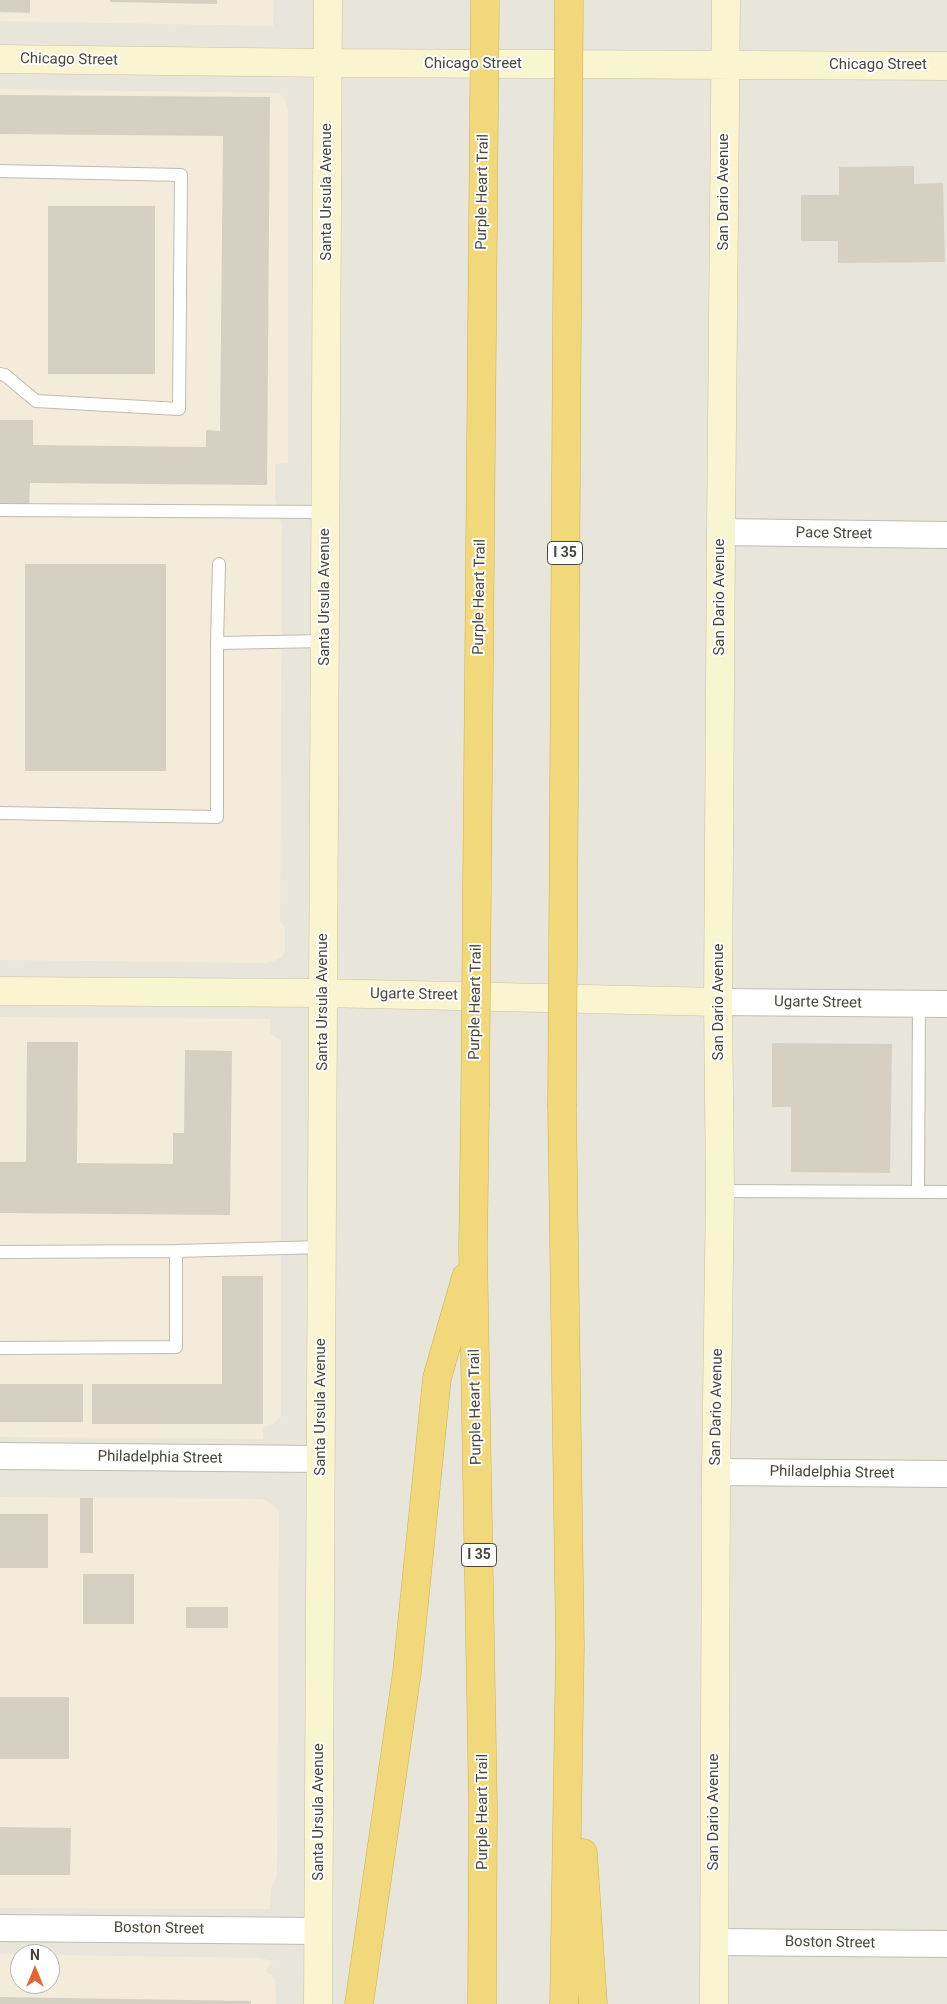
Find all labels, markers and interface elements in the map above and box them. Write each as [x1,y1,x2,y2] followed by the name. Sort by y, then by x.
[20,50,118,70] street label: Chicago Street
[424,55,522,73] street label: Chicago Street
[829,56,927,74] street label: Chicago Street
[318,123,336,261] street label: Santa Ursula Avenue
[715,133,733,251] street label: San Dario Avenue
[473,134,493,250] street label: Purple Heart Trail
[796,524,872,544] street label: Pace Street
[316,528,334,666] street label: Santa Ursula Avenue
[711,538,729,656] street label: San Dario Avenue
[470,539,490,655] street label: Purple Heart Trail
[548,542,582,564] road number: I 35
[314,933,332,1071] street label: Santa Ursula Avenue
[710,943,728,1061] street label: San Dario Avenue
[466,944,486,1060] street label: Purple Heart Trail
[370,985,458,1005] street label: Ugarte Street
[774,993,862,1013] street label: Ugarte Street
[312,1338,330,1476] street label: Santa Ursula Avenue
[707,1348,727,1466] street label: San Dario Avenue
[466,1349,486,1465] street label: Purple Heart Trail
[97,1448,223,1468] street label: Philadelphia Street
[769,1463,895,1483] street label: Philadelphia Street
[462,1544,496,1566] road number: I 35
[310,1743,328,1881] street label: Santa Ursula Avenue
[705,1753,723,1871] street label: San Dario Avenue
[474,1754,492,1870] street label: Purple Heart Trail
[114,1919,204,1939] street label: Boston Street
[785,1933,875,1953] street label: Boston Street
[10,1944,60,1994] north arrow
[30,1947,40,1963] text: N

